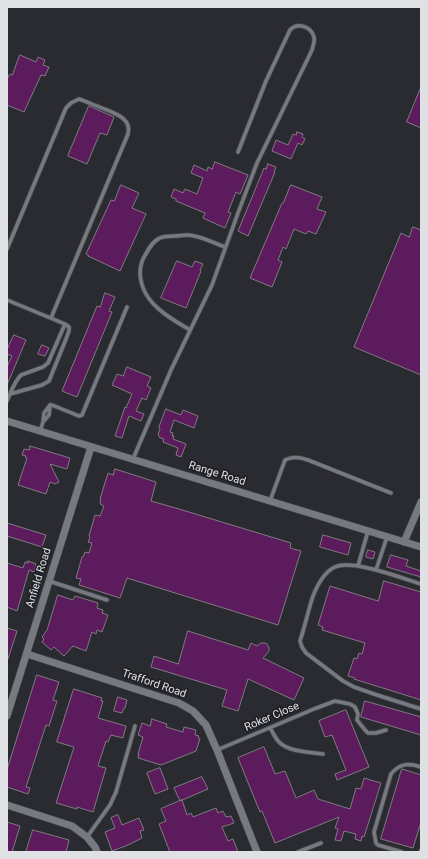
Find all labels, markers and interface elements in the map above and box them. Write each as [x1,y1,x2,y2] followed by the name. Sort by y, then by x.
[187,459,247,489] street label: Range Road
[24,546,54,610] street label: Anfield Road
[120,667,188,701] street label: Trafford Road
[243,700,301,734] street label: Roker Close

